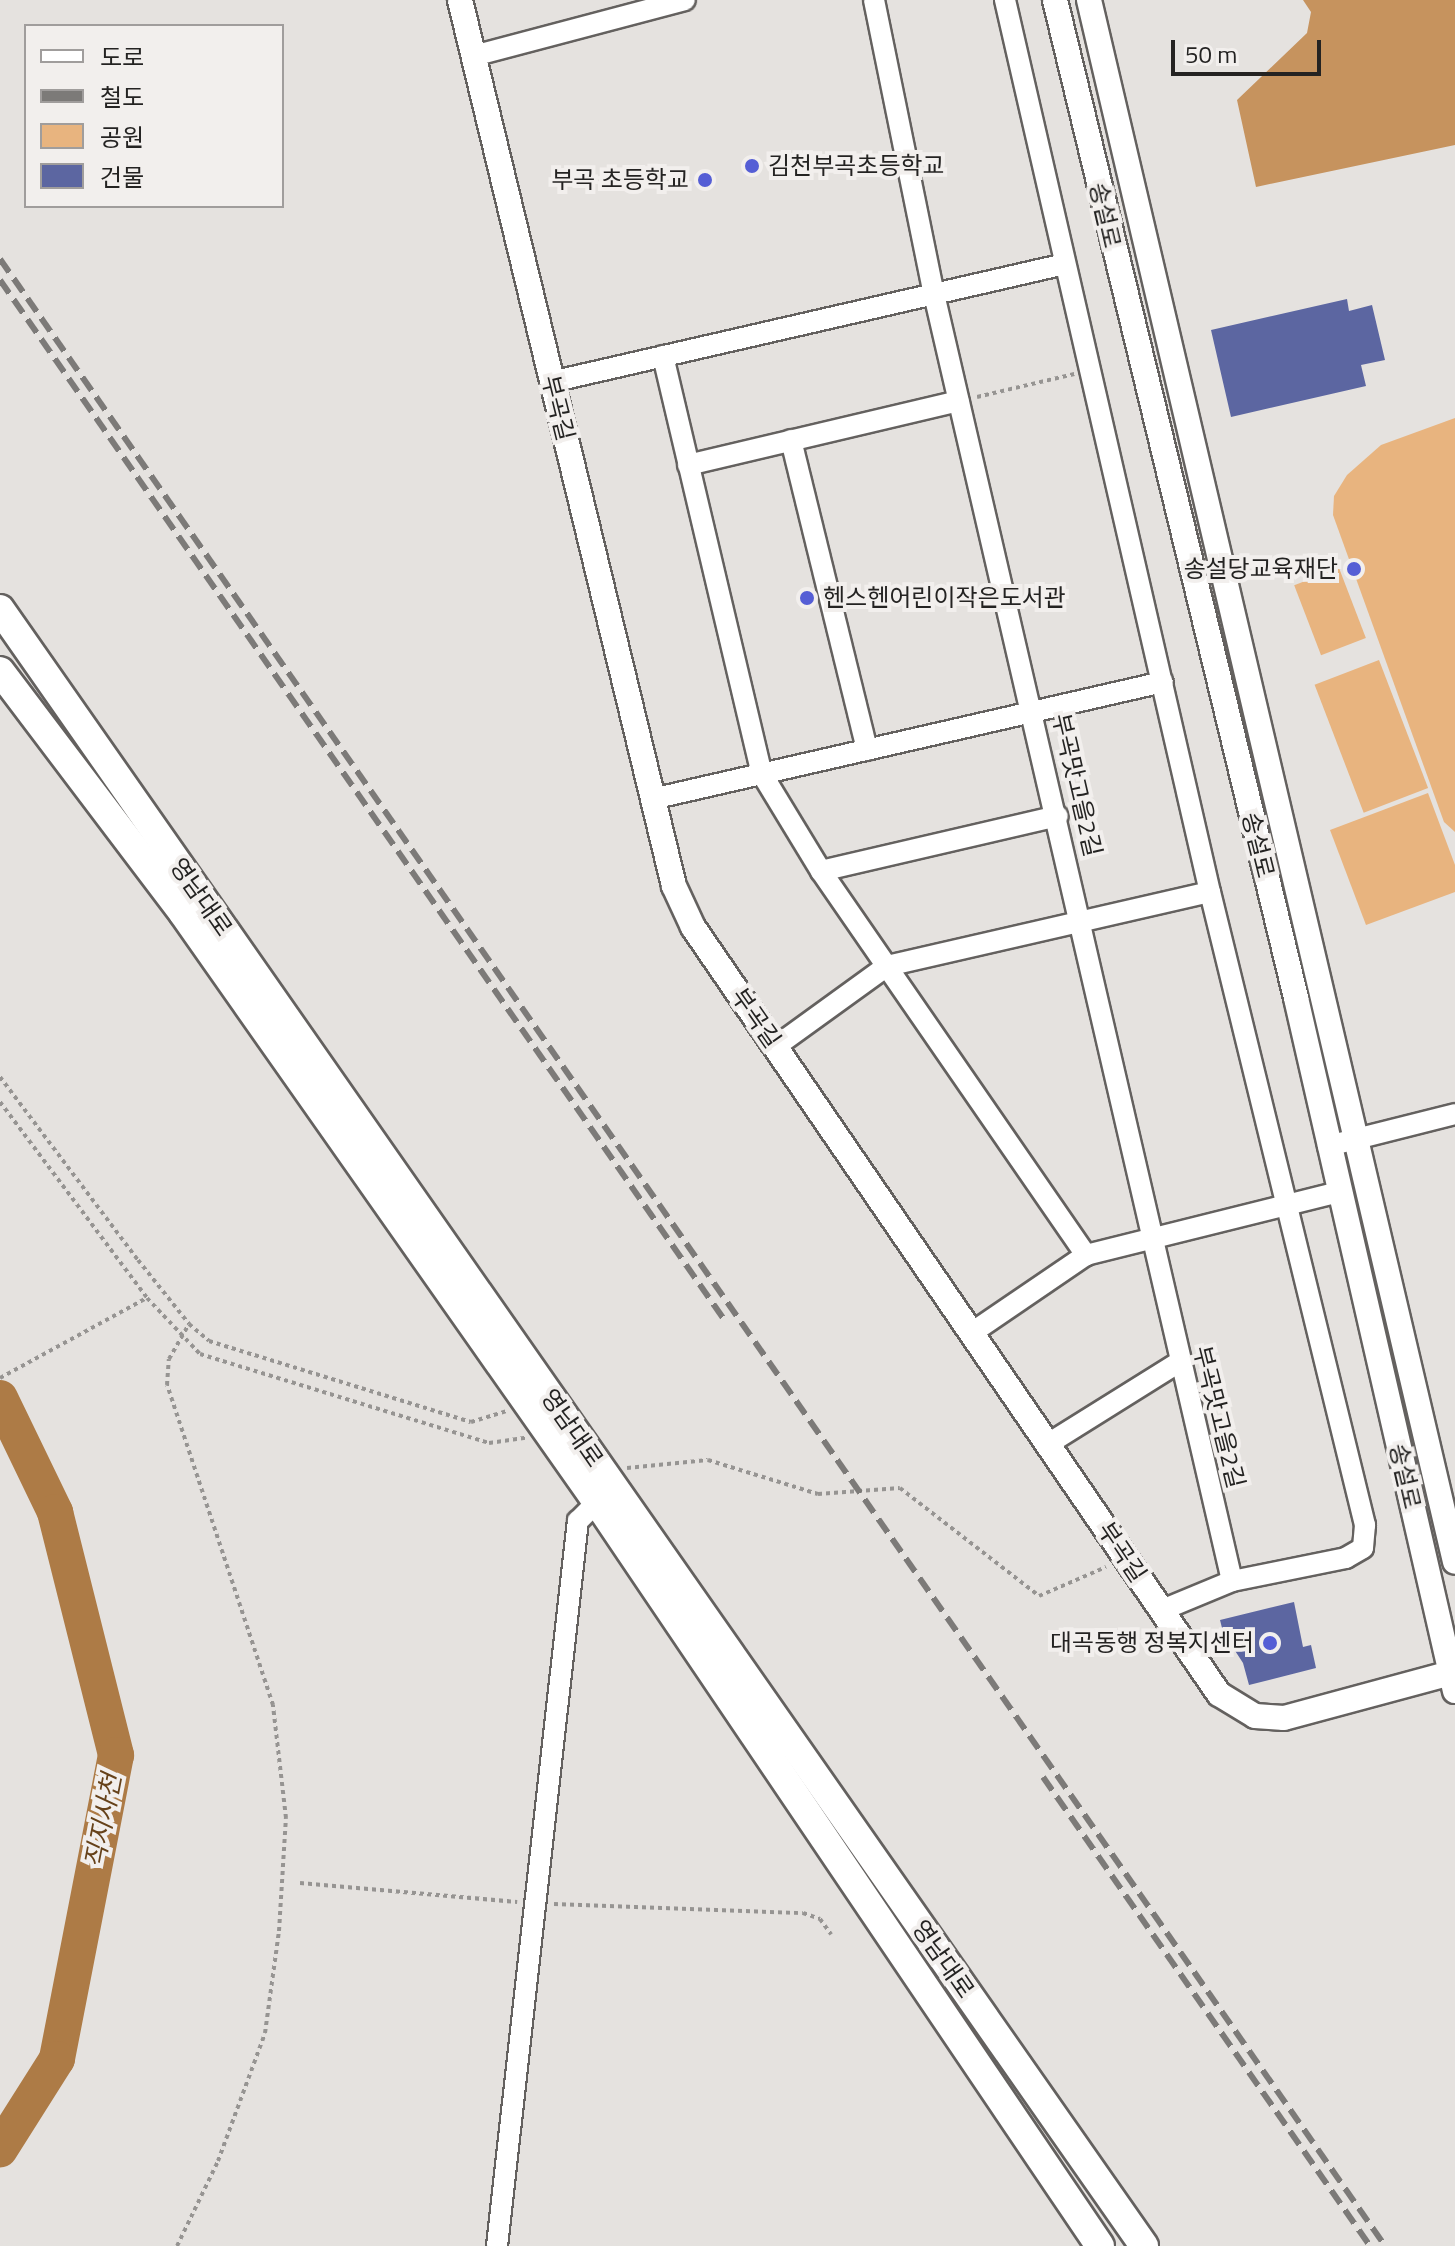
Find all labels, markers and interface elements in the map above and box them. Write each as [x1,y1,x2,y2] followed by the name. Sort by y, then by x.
[24,24,284,208] legend
[1175,24,1325,74] scale bar
[1185,36,1237,72] text: 50 m
[100,39,144,75] text: 도로
[100,79,144,115] text: 철도
[100,119,144,155] text: 공원
[768,152,945,180] place label: 김천부곡초등학교
[743,157,761,175] marker: 김천부곡초등학교
[100,159,144,195] text: 건물
[551,166,689,194] place label: 부곡 초등학교
[696,171,714,189] marker: 부곡 초등학교
[1084,179,1126,251] street label: 송설로
[536,372,580,444] street label: 부곡길
[1183,555,1338,583] place label: 송설당교육재단
[1345,560,1363,578] marker: 송설당교육재단
[823,584,1066,612] place label: 헨스헨어린이작은도서관
[798,589,816,607] marker: 헨스헨어린이작은도서관
[1047,711,1107,859] street label: 부곡맛고을2길
[1236,809,1280,881] street label: 송설로
[164,853,238,941] street label: 영남대로
[725,983,787,1053] street label: 부곡길
[1187,1343,1251,1491] street label: 부곡맛고을2길
[535,1384,609,1472] street label: 영남대로
[1384,1440,1426,1512] street label: 송설로
[1092,1516,1152,1588] street label: 부곡길
[1050,1629,1254,1657] place label: 대곡동행 정복지센터
[1261,1634,1279,1652] marker: 대곡동행 정복지센터
[79,1771,127,1871] water label: 직지사천
[906,1915,980,2003] street label: 영남대로

